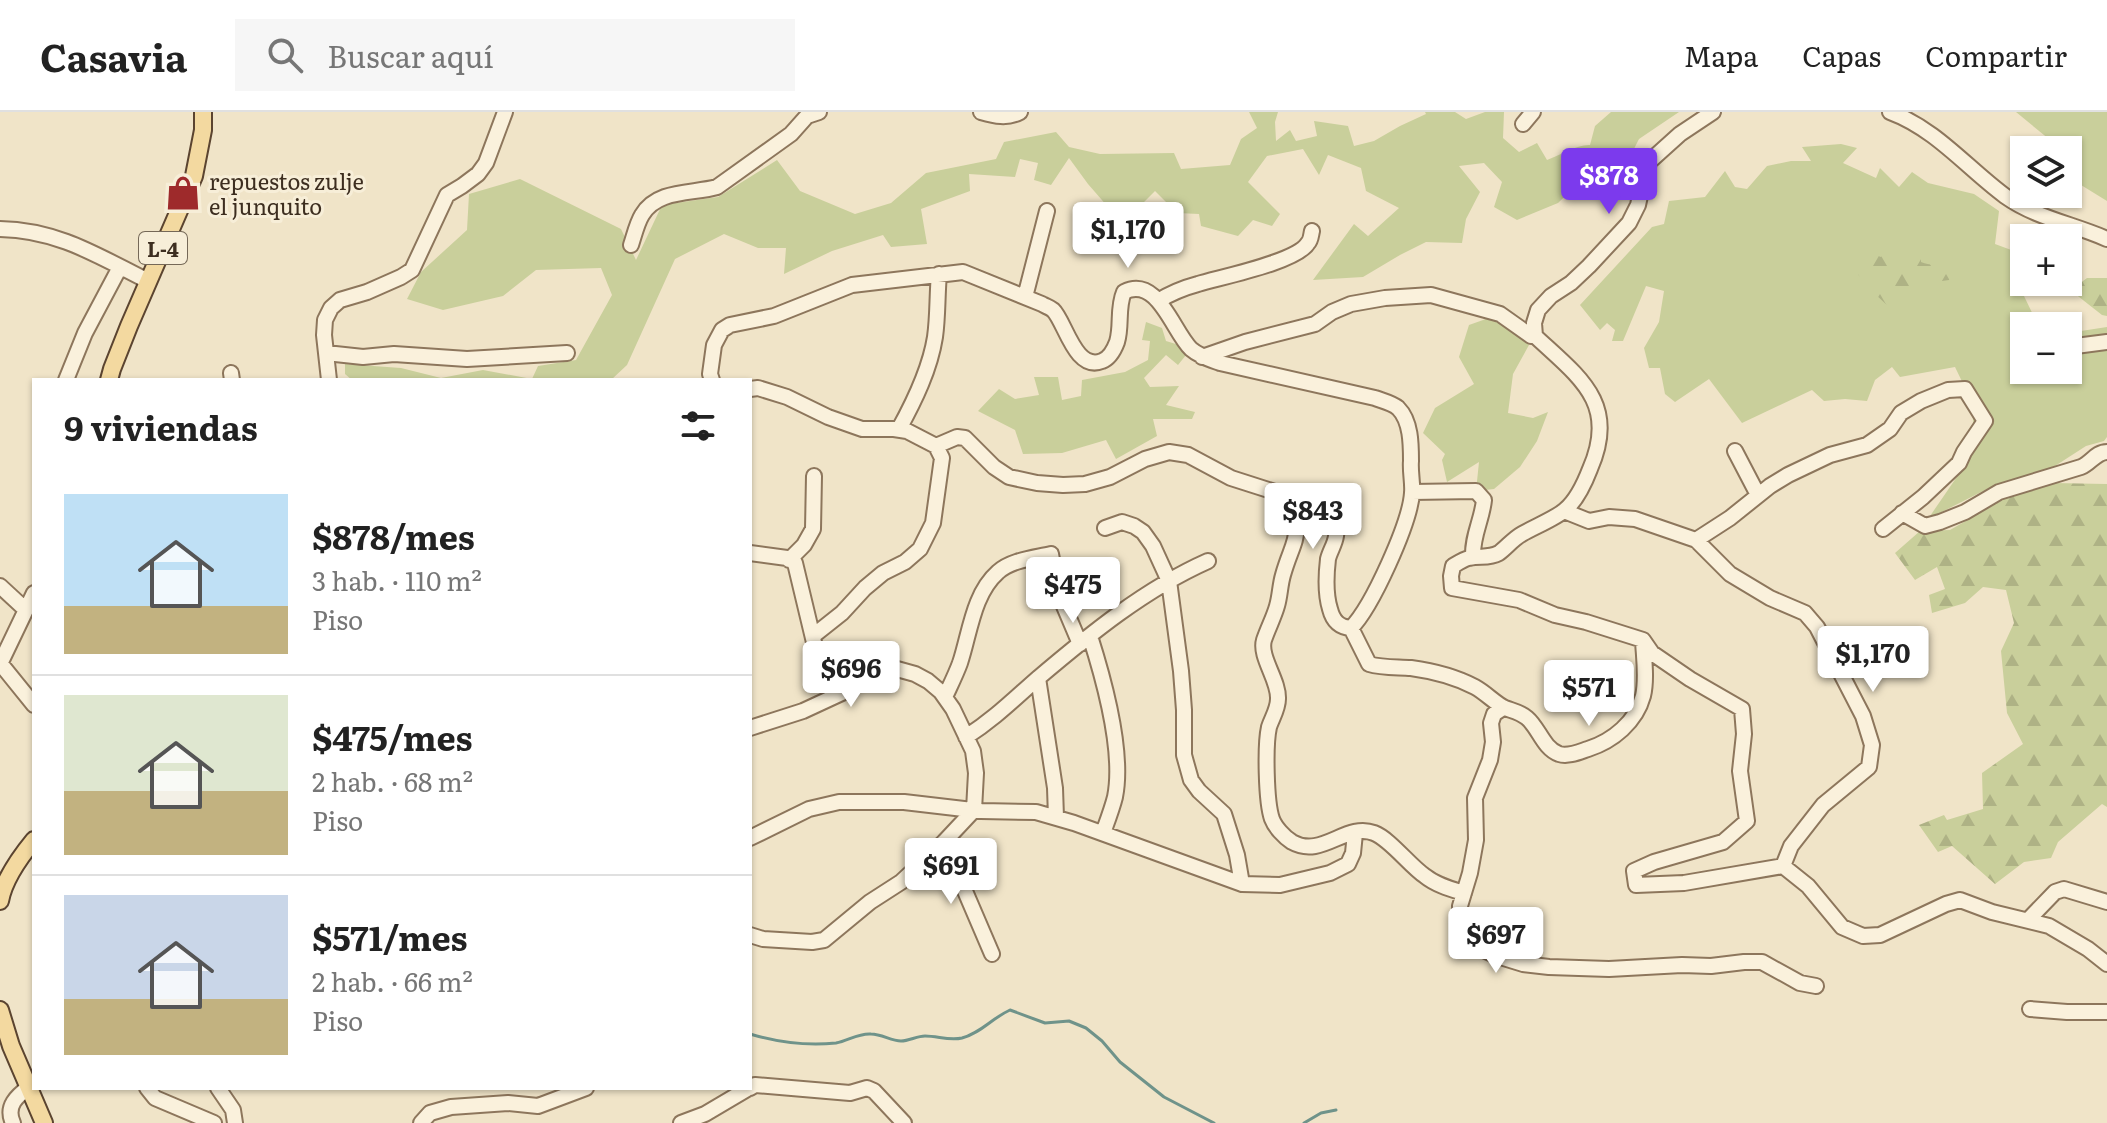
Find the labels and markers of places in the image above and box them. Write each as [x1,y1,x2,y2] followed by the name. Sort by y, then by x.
[1562,148,1656,216] pin: $878
[209,164,364,222] place label: repuestos zulje el junquito
[164,174,202,212] shop icon: repuestos zulje el junquito
[1063,202,1193,270] pin: $1,170
[1266,483,1360,551] pin: $843
[1026,557,1120,625] pin: $475
[1808,626,1938,694] pin: $1,170
[804,641,898,709] pin: $696
[1542,660,1636,728] pin: $571
[904,838,998,906] pin: $691
[1449,907,1543,975] pin: $697

